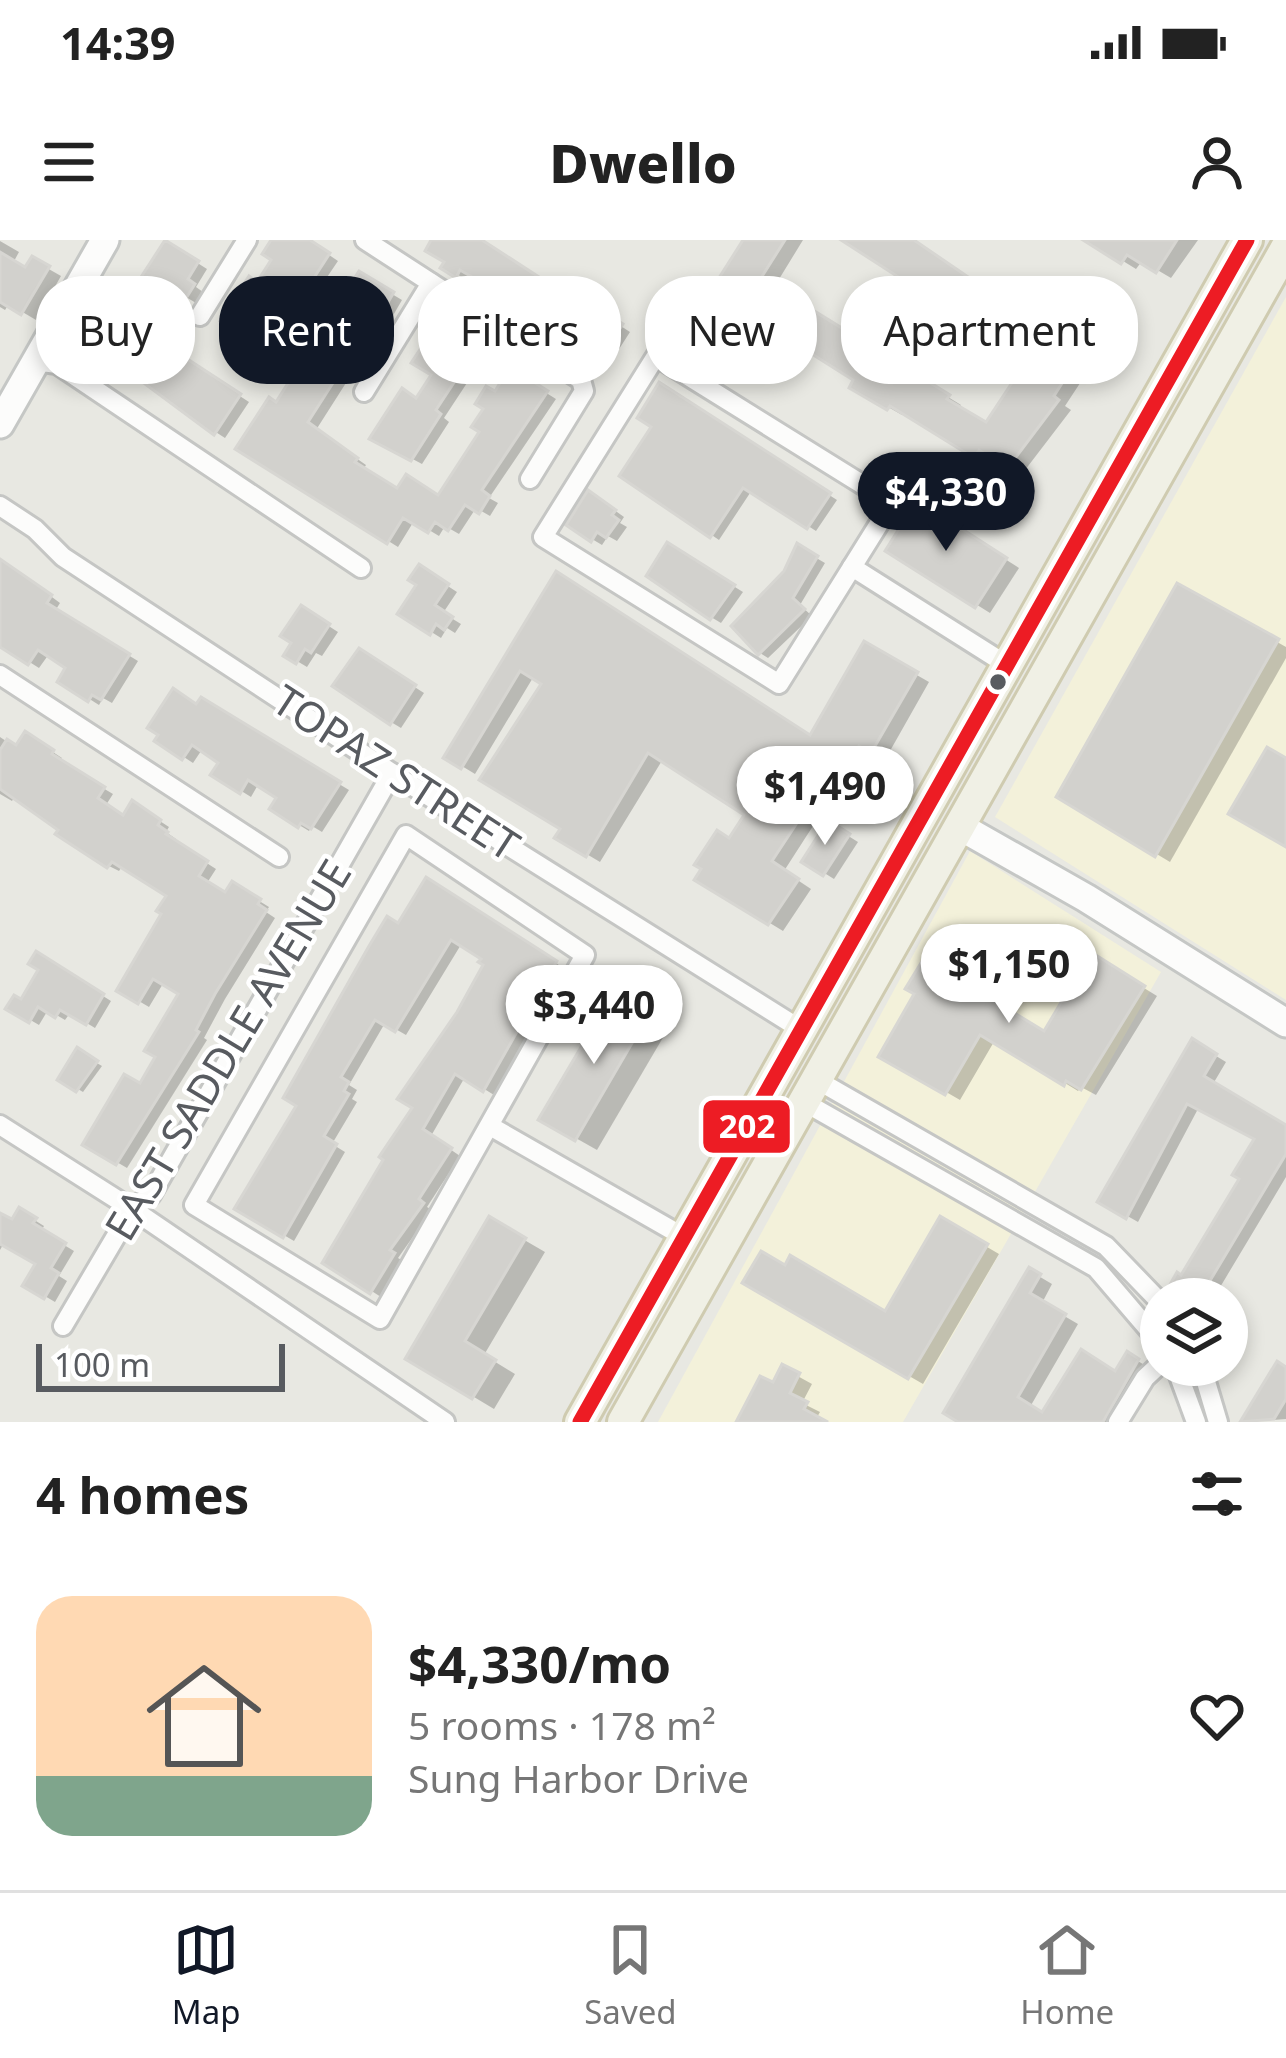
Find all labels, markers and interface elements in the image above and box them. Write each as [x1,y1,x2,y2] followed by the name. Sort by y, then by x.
[60,12,176,73] text: 14:39
[549,125,737,199] text: Dwello
[36,129,102,195] icon: menu
[1184,129,1250,195] icon: person
[36,276,195,384] chip: Buy
[219,276,394,384] chip: Rent
[418,276,621,384] chip: Filters
[645,276,817,384] chip: New
[841,276,1138,384] chip: Apartment
[848,452,1044,554] pin: $4,330
[885,464,1007,517] text: $4,330
[263,671,531,873] street label: TOPAZ STREET
[987,671,1009,693] unlabelled marker
[727,746,923,848] pin: $1,490
[764,758,886,811] text: $1,490
[90,848,363,1250] street label: EAST SADDLE AVENUE
[911,924,1107,1026] pin: $1,150
[948,936,1070,989] text: $1,150
[496,965,692,1067] pin: $3,440
[533,977,655,1030] text: $3,440
[701,1098,792,1155] line badge: 202
[719,1103,775,1148] text: 202
[1140,1278,1248,1386] map controls
[1140,1278,1248,1386] button: layers
[36,1338,285,1391] scale bar
[54,1342,150,1387] text: 100 m
[36,1459,249,1529] text: 4 homes
[1184,1461,1250,1527] icon: filters
[408,1628,671,1698] text: $4,330/mo
[132,1644,276,1788] icon: home
[1184,1683,1250,1749] icon: heart
[408,1698,716,1751] text: 5 rooms · 178 m²
[408,1751,749,1804] text: Sung Harbor Drive
[172,1917,241,2034] tab: Map
[584,1917,677,2034] tab: Saved
[1020,1917,1114,2034] tab: Home

